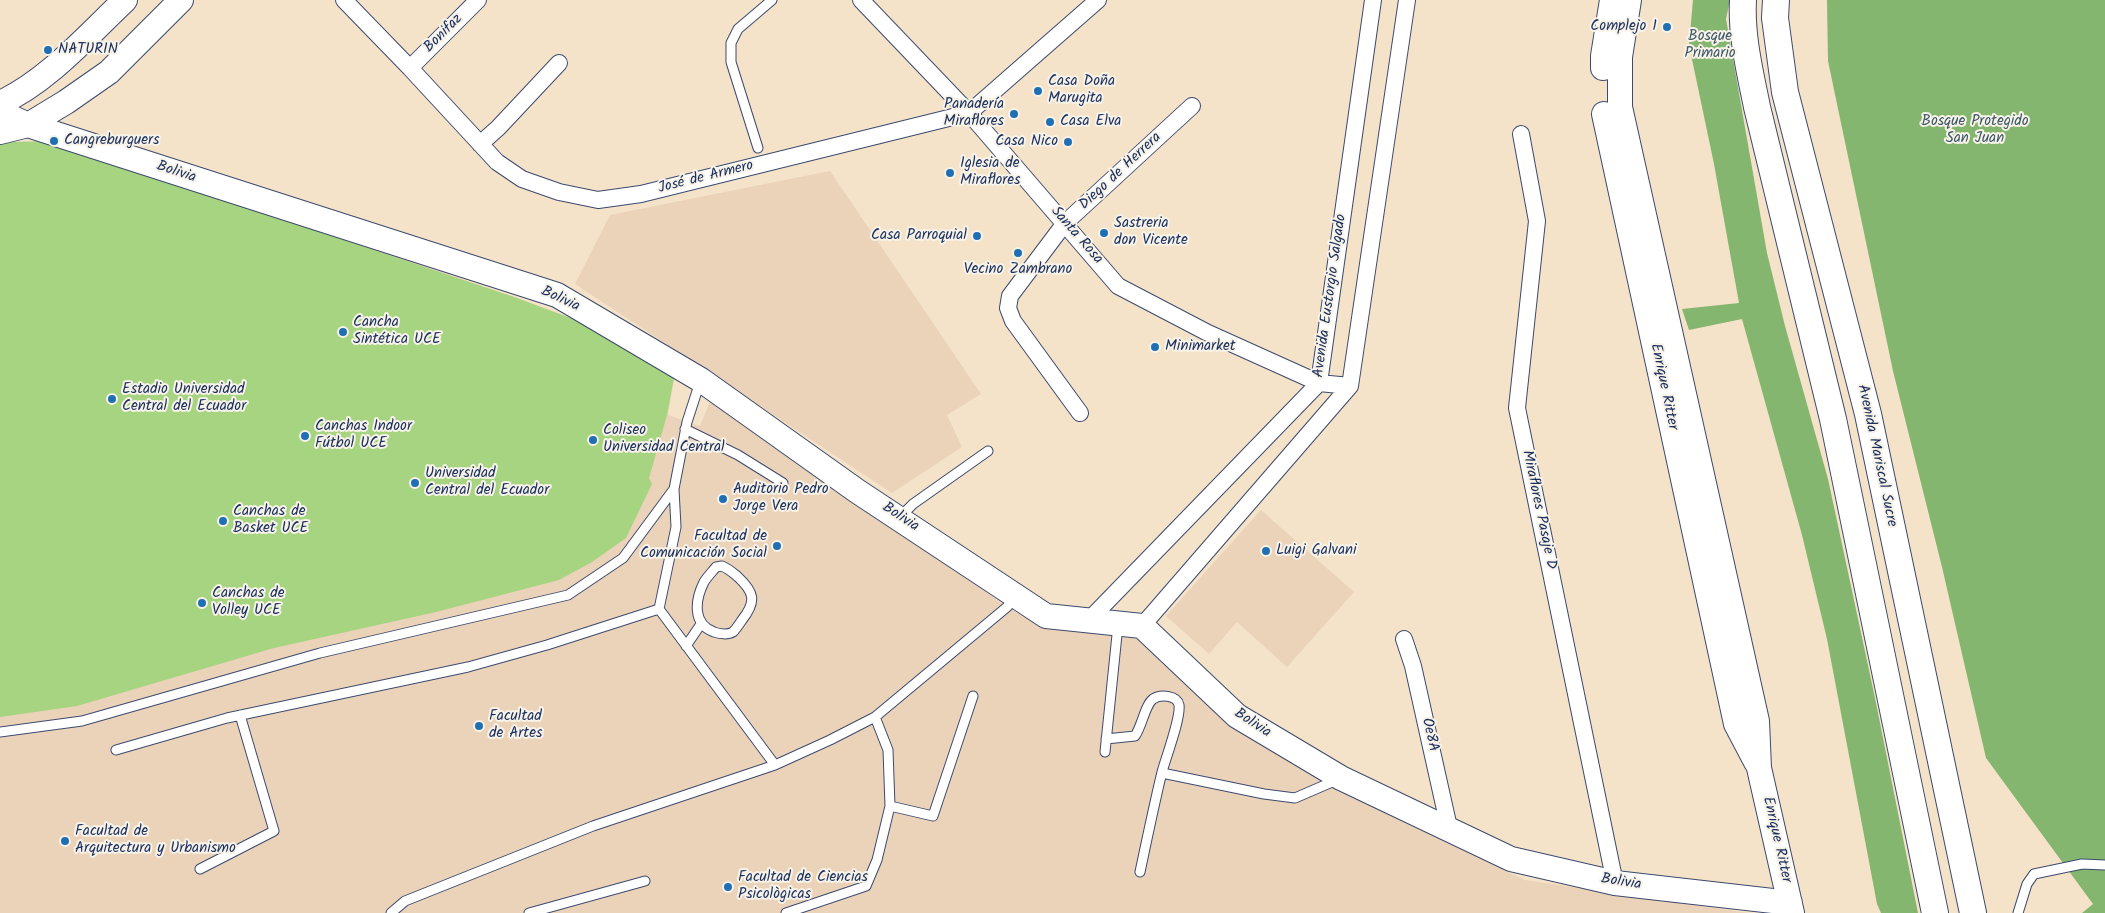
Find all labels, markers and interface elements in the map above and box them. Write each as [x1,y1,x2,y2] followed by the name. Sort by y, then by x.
[421,11,467,57] street label: Bonifaz
[1590,18,1657,36] place label: Complejo 1
[1661,21,1673,33] marker: Complejo 1
[1685,28,1735,63] park label: Bosque Primario
[58,41,118,59] place label: NATURIN
[42,44,54,56] marker: NATURIN
[1048,73,1115,108] place label: Casa Doña Marugita
[1032,85,1044,97] marker: Casa Doña Marugita
[944,96,1004,131] place label: Panadería Miraflores
[1008,108,1020,120] marker: Panadería Miraflores
[1060,113,1121,131] place label: Casa Elva
[1921,113,2029,148] park label: Bosque Protegido San Juan
[1044,116,1056,128] marker: Casa Elva
[1076,129,1166,215] street label: Diego de Herrera
[64,132,159,150] place label: Cangreburguers
[995,133,1058,151] place label: Casa Nico
[48,135,60,147] marker: Cangreburguers
[1062,136,1074,148] marker: Casa Nico
[960,155,1020,190] place label: Iglesia de Miraflores
[656,157,756,199] street label: José de Armero
[154,158,198,188] street label: Bolivia
[944,167,956,179] marker: Iglesia de Miraflores
[1046,203,1106,269] street label: Santa Rosa
[1311,213,1351,379] street label: Avenida Eustorgio Salgado
[1114,215,1188,250] place label: Sastreria don Vicente
[871,227,967,245] place label: Casa Parroquial
[1098,227,1110,239] marker: Sastreria don Vicente
[971,230,983,242] marker: Casa Parroquial
[1012,247,1024,259] marker: Vecino Zambrano
[964,261,1072,279] place label: Vecino Zambrano
[538,283,582,317] street label: Bolivia
[353,314,441,349] place label: Cancha Sintética UCE
[337,326,349,338] marker: Cancha Sintética UCE
[1165,338,1235,356] place label: Minimarket
[1149,341,1161,353] marker: Minimarket
[1645,342,1681,432] street label: Enrique Ritter
[122,381,246,416] place label: Estadio Universidad Central del Ecuador
[1852,383,1900,529] street label: Avenida Mariscal Sucre
[106,393,118,405] marker: Estadio Universidad Central del Ecuador
[315,418,412,453] place label: Canchas Indoor Fútbol UCE
[603,422,725,457] place label: Coliseo Universidad Central
[299,430,311,442] marker: Canchas Indoor Fútbol UCE
[587,434,599,446] marker: Coliseo Universidad Central
[1517,449,1559,571] street label: Miraflores Pasaje D
[425,465,549,500] place label: Universidad Central del Ecuador
[409,477,421,489] marker: Universidad Central del Ecuador
[733,481,828,516] place label: Auditorio Pedro Jorge Vera
[717,493,729,505] marker: Auditorio Pedro Jorge Vera
[878,499,922,537] street label: Bolivia
[233,503,308,538] place label: Canchas de Basket UCE
[217,515,229,527] marker: Canchas de Basket UCE
[640,528,767,563] place label: Facultad de Comunicación Social
[771,540,783,552] marker: Facultad de Comunicación Social
[1276,542,1356,560] place label: Luigi Galvani
[1260,545,1272,557] marker: Luigi Galvani
[212,585,284,620] place label: Canchas de Volley UCE
[196,597,208,609] marker: Canchas de Volley UCE
[1230,705,1274,743] street label: Bolivia
[489,708,542,743] place label: Facultad de Artes
[1416,716,1442,754] street label: Oe8A
[473,720,485,732] marker: Facultad de Artes
[1757,795,1795,885] street label: Enrique Ritter
[75,823,236,858] place label: Facultad de Arquitectura y Urbanismo
[59,835,71,847] marker: Facultad de Arquitectura y Urbanismo
[738,869,868,904] place label: Facultad de Ciencias Psicològicas
[1600,871,1642,895] street label: Bolivia
[722,881,734,893] marker: Facultad de Ciencias Psicològicas

